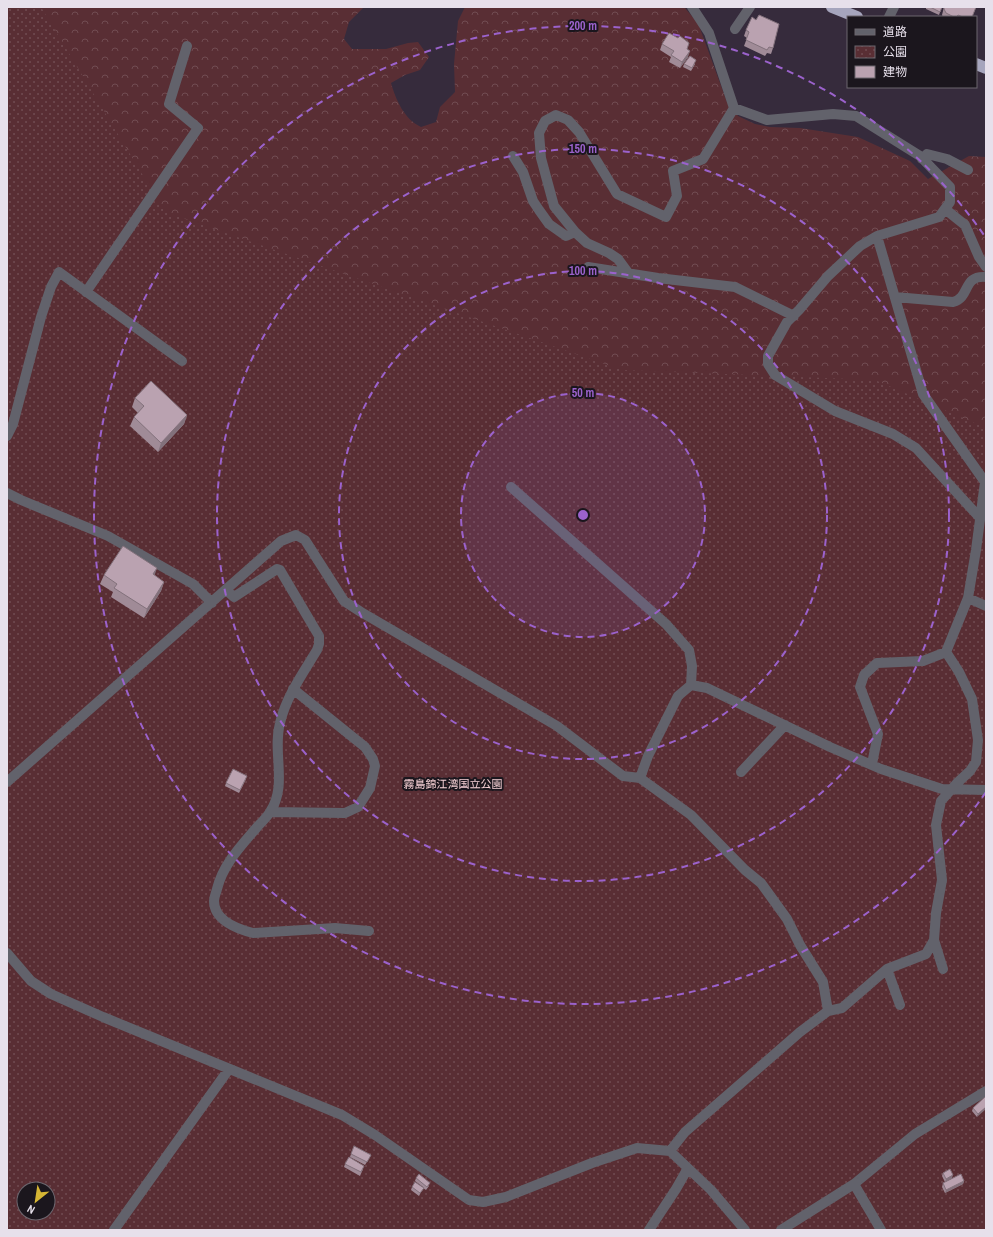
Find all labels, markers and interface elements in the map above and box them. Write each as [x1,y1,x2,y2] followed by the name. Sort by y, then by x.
[847,16,977,88] legend
[569,18,597,34] text: 200 m
[883,24,907,40] text: 道路
[883,44,907,60] text: 公園
[883,64,907,80] text: 建物
[569,141,597,157] text: 150 m
[569,263,597,279] text: 100 m
[572,385,594,401] text: 50 m
[576,508,590,522] centre of rings
[404,777,503,791] park label: 霧島錦江湾国立公園
[16,1181,56,1221] north arrow
[25,1202,37,1217] text: N

